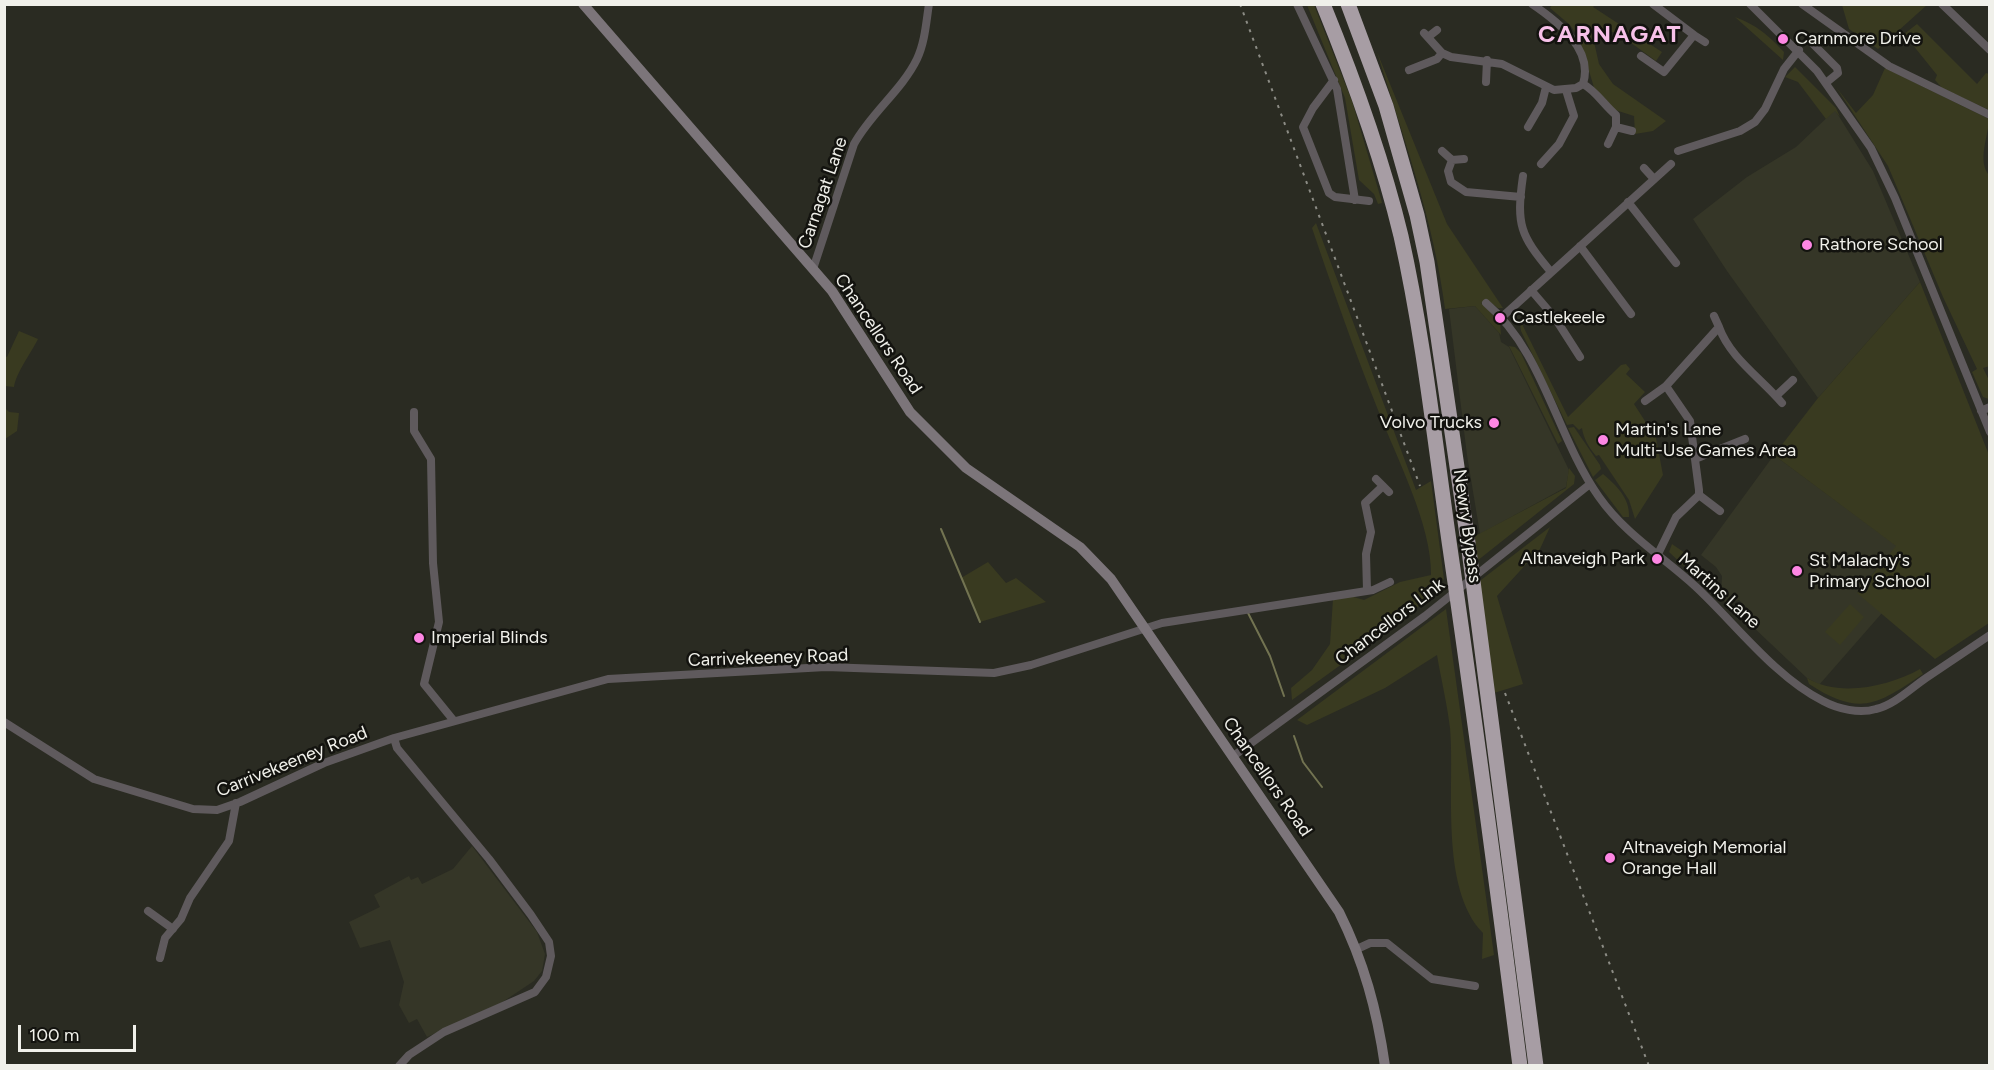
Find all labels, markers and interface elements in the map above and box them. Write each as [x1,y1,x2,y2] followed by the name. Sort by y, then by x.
[1538,21,1682,49] district label: CARNAGAT
[1795,28,1921,50] place label: Carnmore Drive
[1776,32,1790,46] marker: Carnmore Drive
[794,134,852,252] street label: Carnagat Lane
[1819,234,1943,256] place label: Rathore School
[1800,238,1814,252] marker: Rathore School
[830,270,926,398] street label: Chancellors Road
[1512,307,1605,329] place label: Castlekeele
[1493,311,1507,325] marker: Castlekeele
[1380,412,1482,434] place label: Volvo Trucks
[1487,416,1501,430] marker: Volvo Trucks
[1615,419,1796,462] place label: Martin's Lane Multi-Use Games Area
[1596,433,1610,447] marker: Martin's Lane Multi-Use Games Area
[1448,468,1486,584] street label: Newry Bypass
[1521,548,1645,570] place label: Altnaveigh Park
[1674,549,1764,633] street label: Martins Lane
[1809,550,1930,592] place label: St Malachy's Primary School
[1650,552,1664,566] marker: Altnaveigh Park
[1790,564,1804,578] marker: St Malachy's Primary School
[1331,574,1449,670] street label: Chancellors Link
[431,627,548,649] place label: Imperial Blinds
[412,631,426,645] marker: Imperial Blinds
[687,644,849,672] street label: Carrivekeeney Road
[1218,713,1316,841] street label: Chancellors Road
[213,722,371,802] street label: Carrivekeeney Road
[1622,837,1786,880] place label: Altnaveigh Memorial Orange Hall
[1603,851,1617,865] marker: Altnaveigh Memorial Orange Hall
[21,1013,140,1051] scale bar
[29,1024,79,1046] text: 100 m

